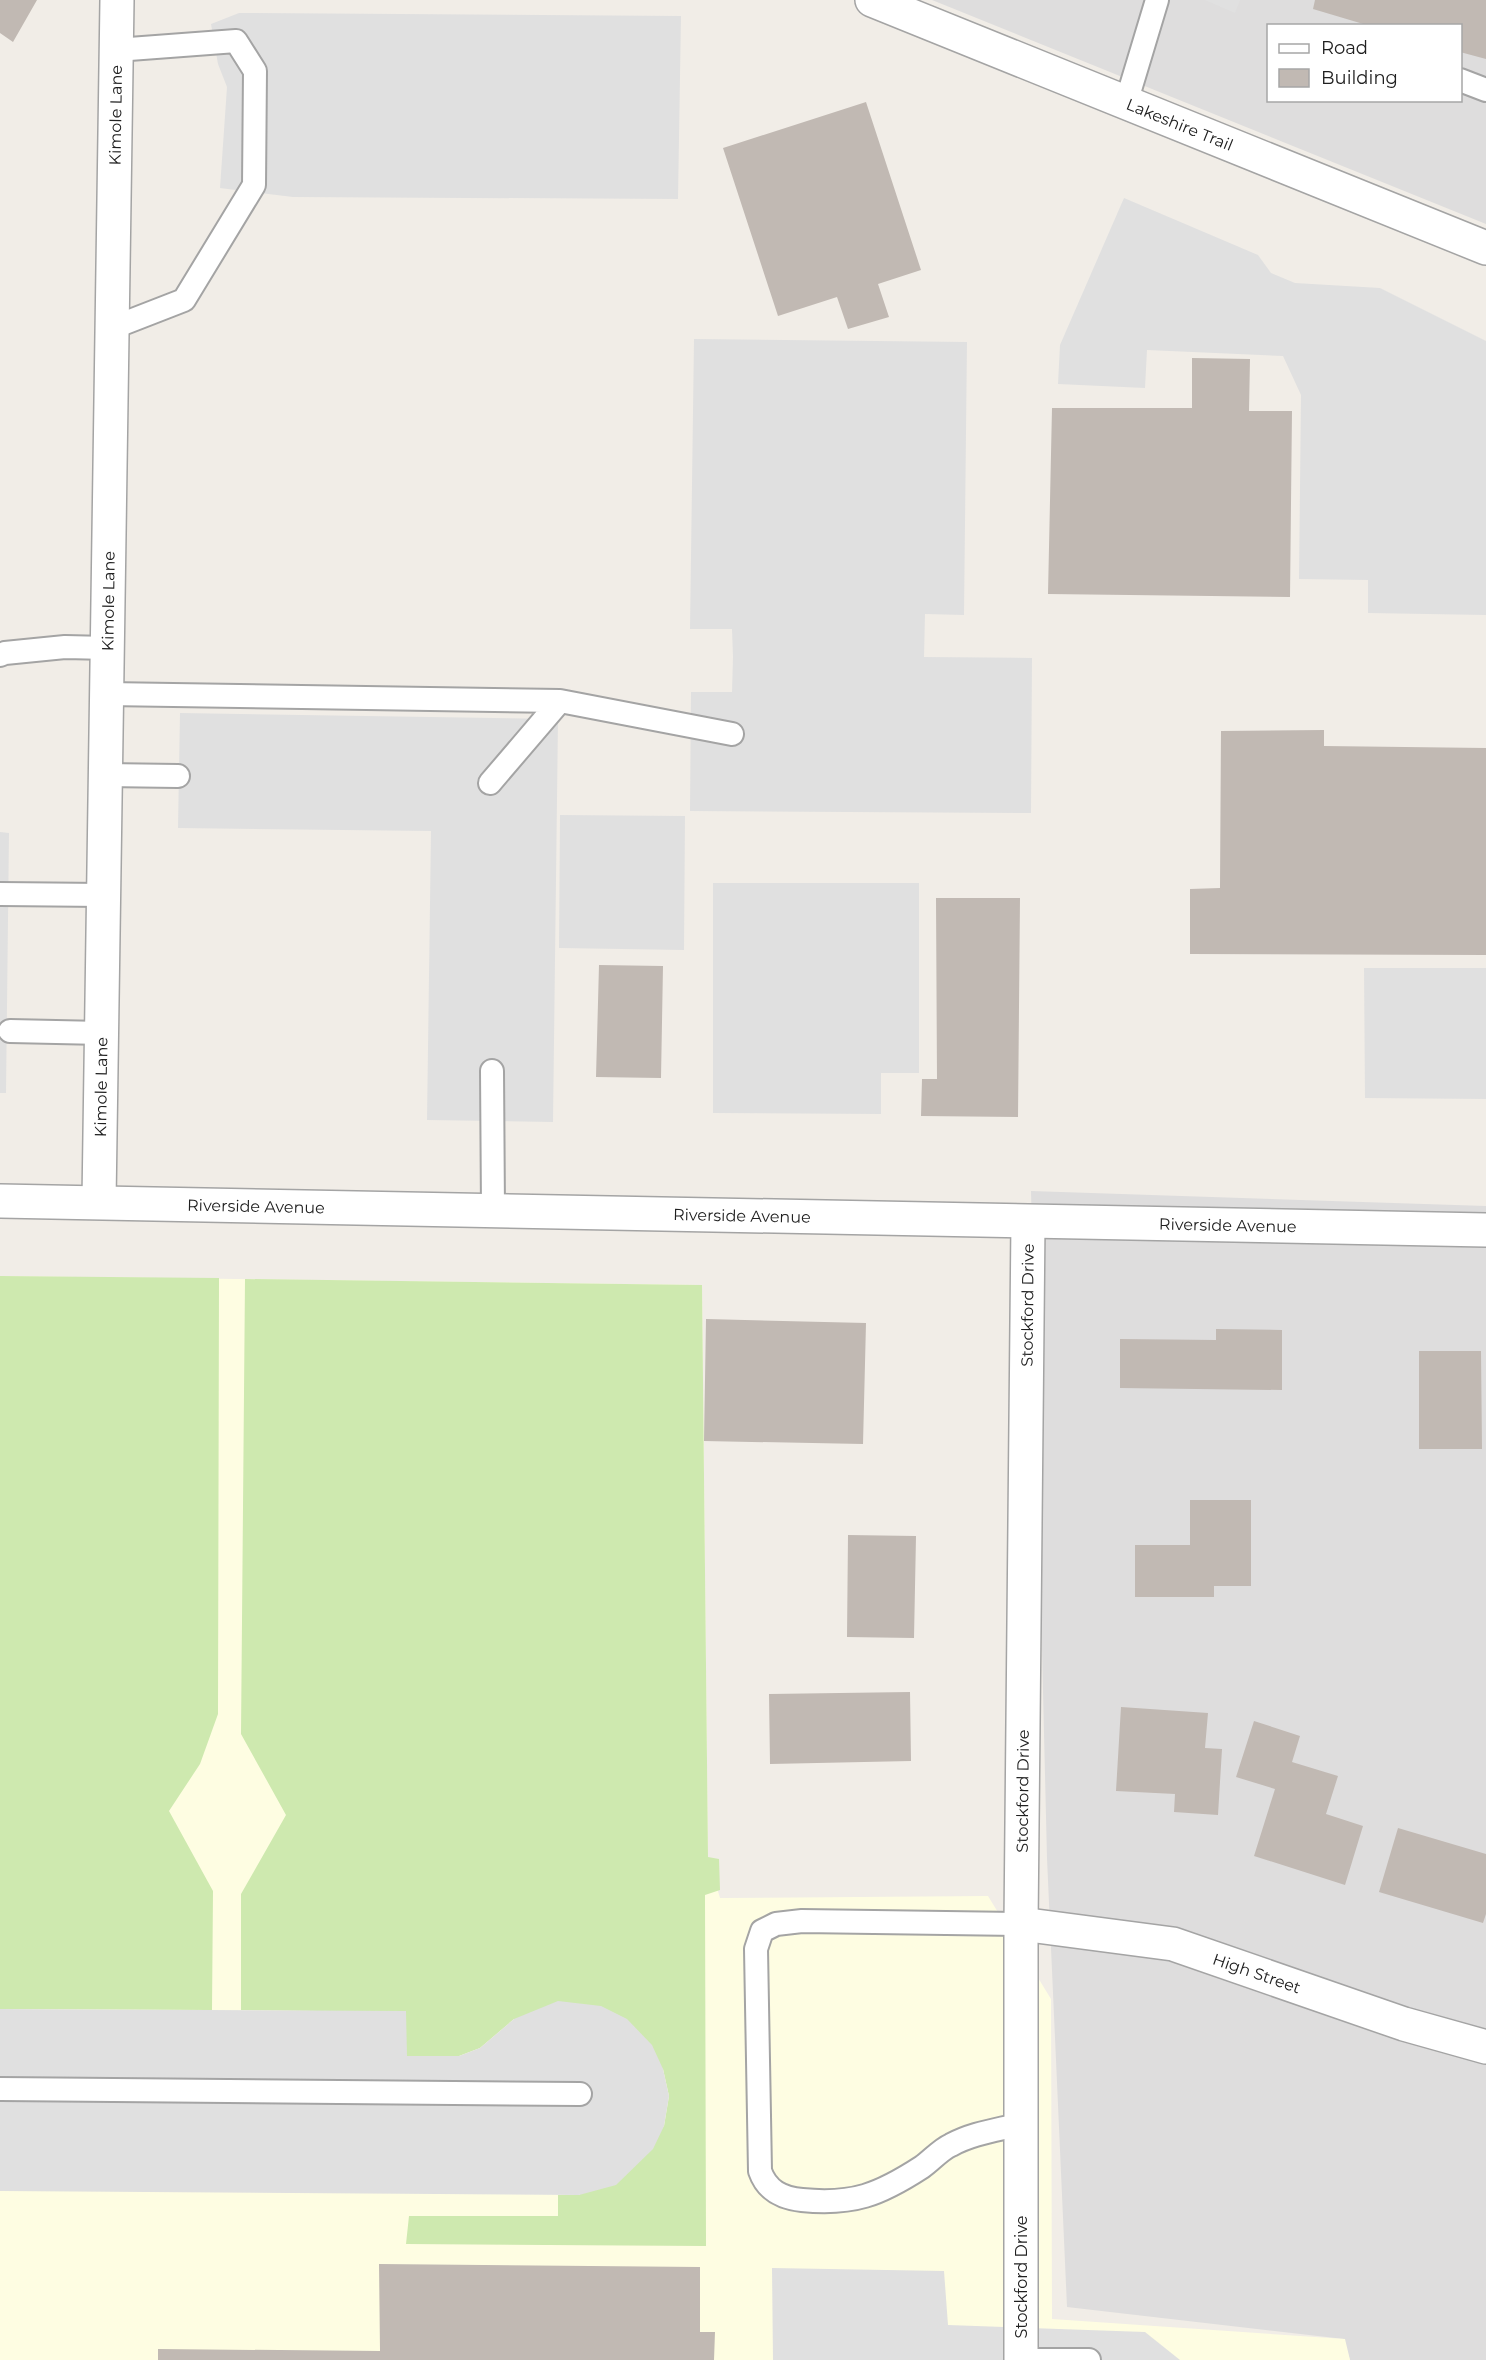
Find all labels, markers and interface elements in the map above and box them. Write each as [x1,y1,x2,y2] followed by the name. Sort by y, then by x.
[1267,24,1462,102] legend
[1321,37,1368,59] text: Road
[105,65,126,165] street label: Kimole Lane
[1321,67,1398,89] text: Building
[1124,94,1236,154] street label: Lakeshire Trail
[98,551,118,651] street label: Kimole Lane
[90,1037,111,1137] street label: Kimole Lane
[187,1195,325,1217] street label: Riverside Avenue
[673,1205,811,1226] street label: Riverside Avenue
[1159,1214,1297,1236] street label: Riverside Avenue
[1017,1243,1037,1367] street label: Stockford Drive
[1012,1729,1032,1853] street label: Stockford Drive
[1210,1949,1304,1997] street label: High Street
[1012,2216,1031,2339] street label: Stockford Drive

